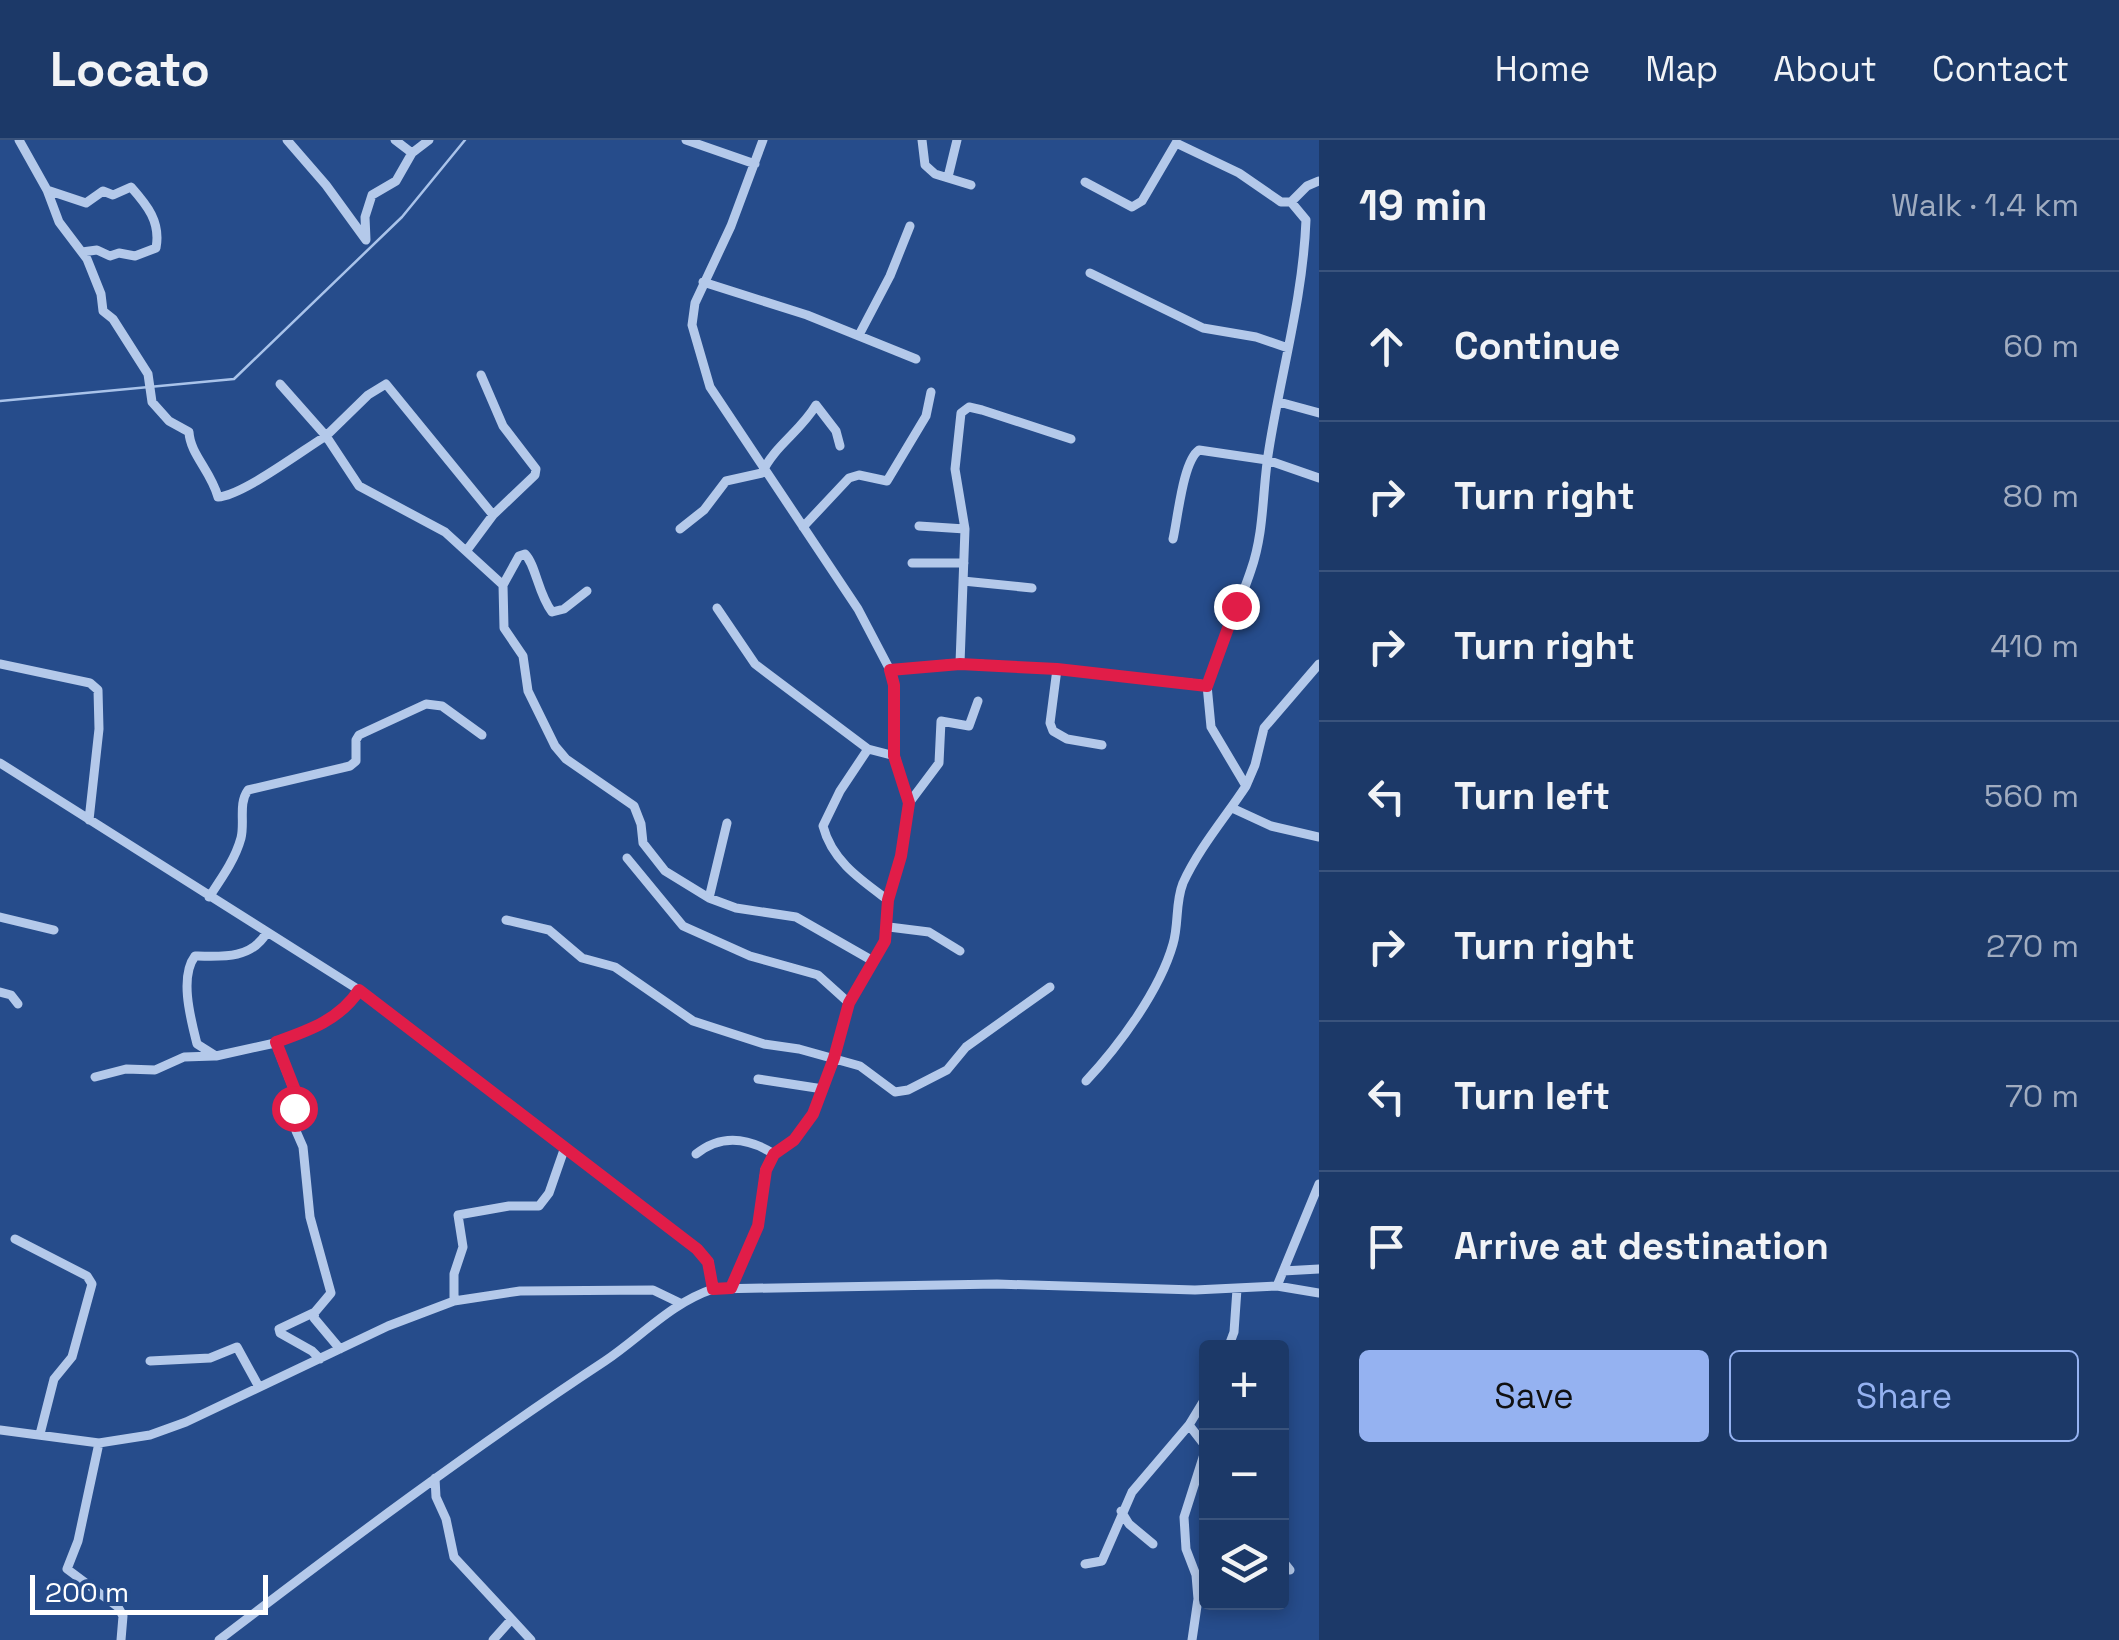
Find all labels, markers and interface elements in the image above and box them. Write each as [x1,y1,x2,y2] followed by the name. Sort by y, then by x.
[50,39,210,100] text: Locato
[1495,47,1590,91] text: Home
[1645,47,1718,91] text: Map
[1773,47,1877,91] text: About
[1932,47,2069,91] text: Contact
[1359,179,1488,232] text: 19 min
[1891,185,2079,225] text: Walk · 1.4 km
[1359,319,1414,374] icon: ahead
[1454,322,1620,370] text: Continue
[2003,326,2079,366] text: 60 m
[1359,469,1414,524] icon: right
[1454,472,1635,520] text: Turn right
[2003,476,2079,516] text: 80 m
[1214,584,1260,630] route end
[1359,619,1414,674] icon: right
[1454,622,1635,670] text: Turn right
[1990,626,2079,666] text: 410 m
[1359,769,1414,824] icon: left
[1454,772,1610,820] text: Turn left
[1984,776,2079,816] text: 560 m
[1359,919,1414,974] icon: right
[1454,922,1635,970] text: Turn right
[1986,926,2079,966] text: 270 m
[1359,1069,1414,1124] icon: left
[1454,1072,1610,1120] text: Turn left
[2005,1076,2079,1116] text: 70 m
[272,1086,318,1132] route start
[1359,1219,1414,1274] icon: arrive
[1454,1222,1829,1270] text: Arrive at destination
[1199,1340,1289,1610] map controls
[1199,1340,1289,1430] button: +
[1359,1350,1709,1442] button: Save
[1729,1350,2079,1442] button: Share
[1199,1430,1289,1520] button: −
[1199,1520,1289,1610] button: layers
[30,1570,268,1614] scale bar
[45,1574,129,1610] text: 200 m

